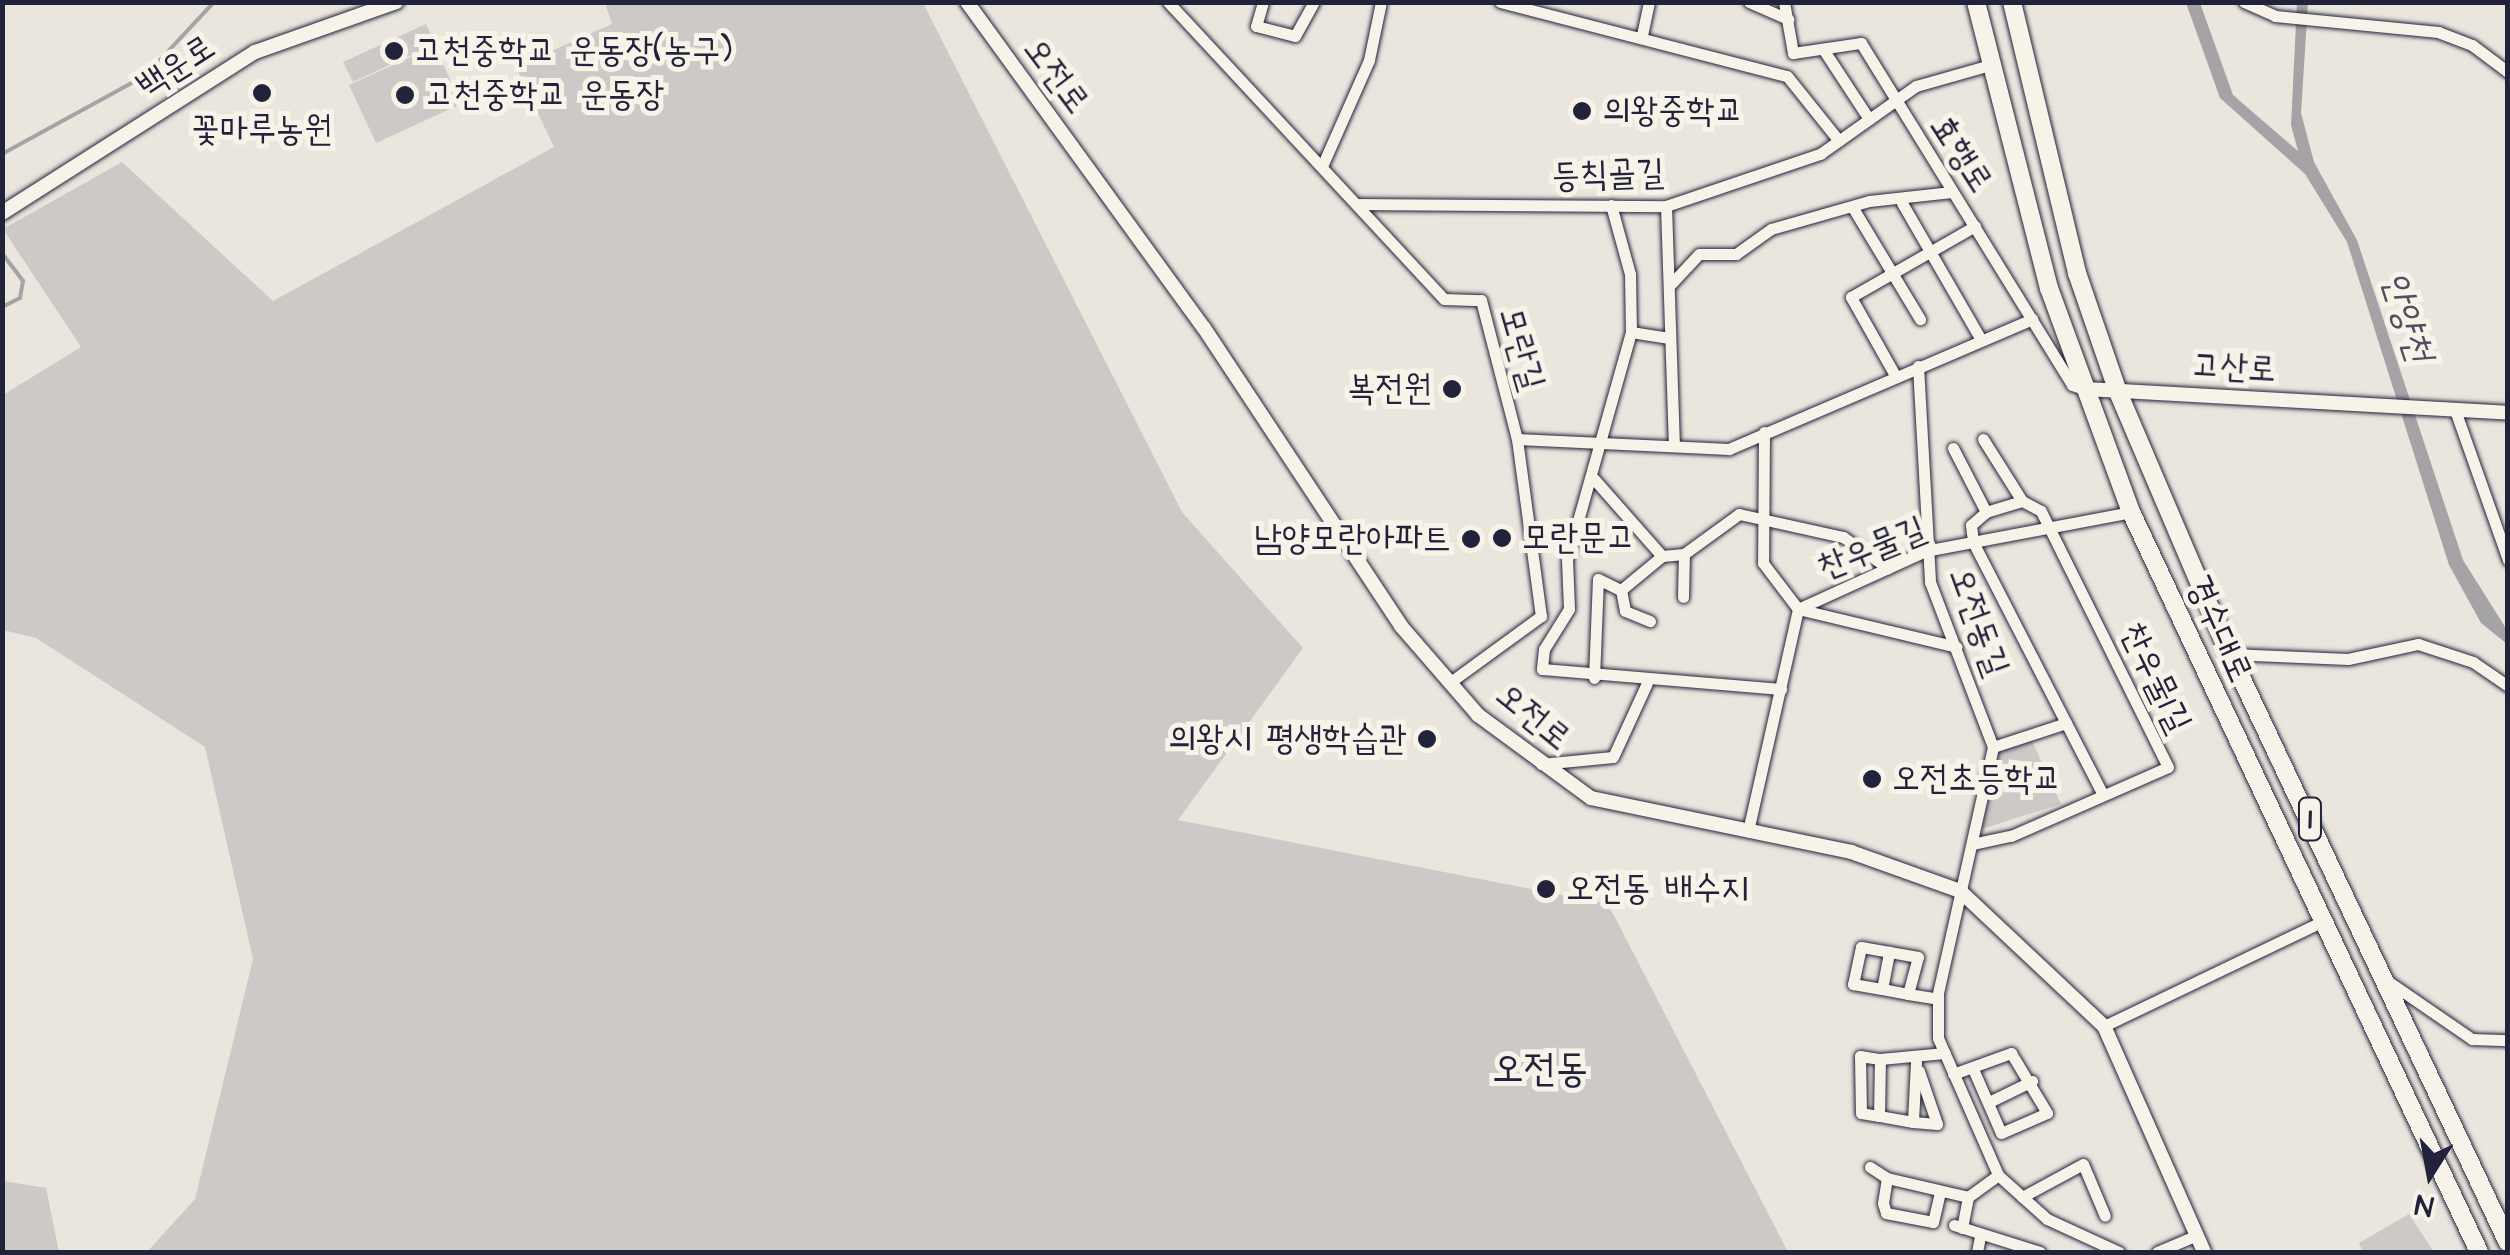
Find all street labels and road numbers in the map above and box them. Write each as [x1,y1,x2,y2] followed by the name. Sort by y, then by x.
[129,26,223,108] street label: 백운로
[1014,30,1098,122] street label: 오전로
[1920,107,2002,201] street label: 효행로
[1551,152,1665,198] street label: 등칙골길
[1489,303,1553,395] street label: 모란길
[2191,345,2277,391] street label: 고산로
[1812,508,1932,590] street label: 찬우물길
[1939,562,2017,682] street label: 오전동길
[2177,569,2261,689] street label: 경수대로
[2110,616,2200,740] street label: 찬우물1길
[1487,674,1579,760] street label: 오전로
[2298,792,2322,846] road number: 1

